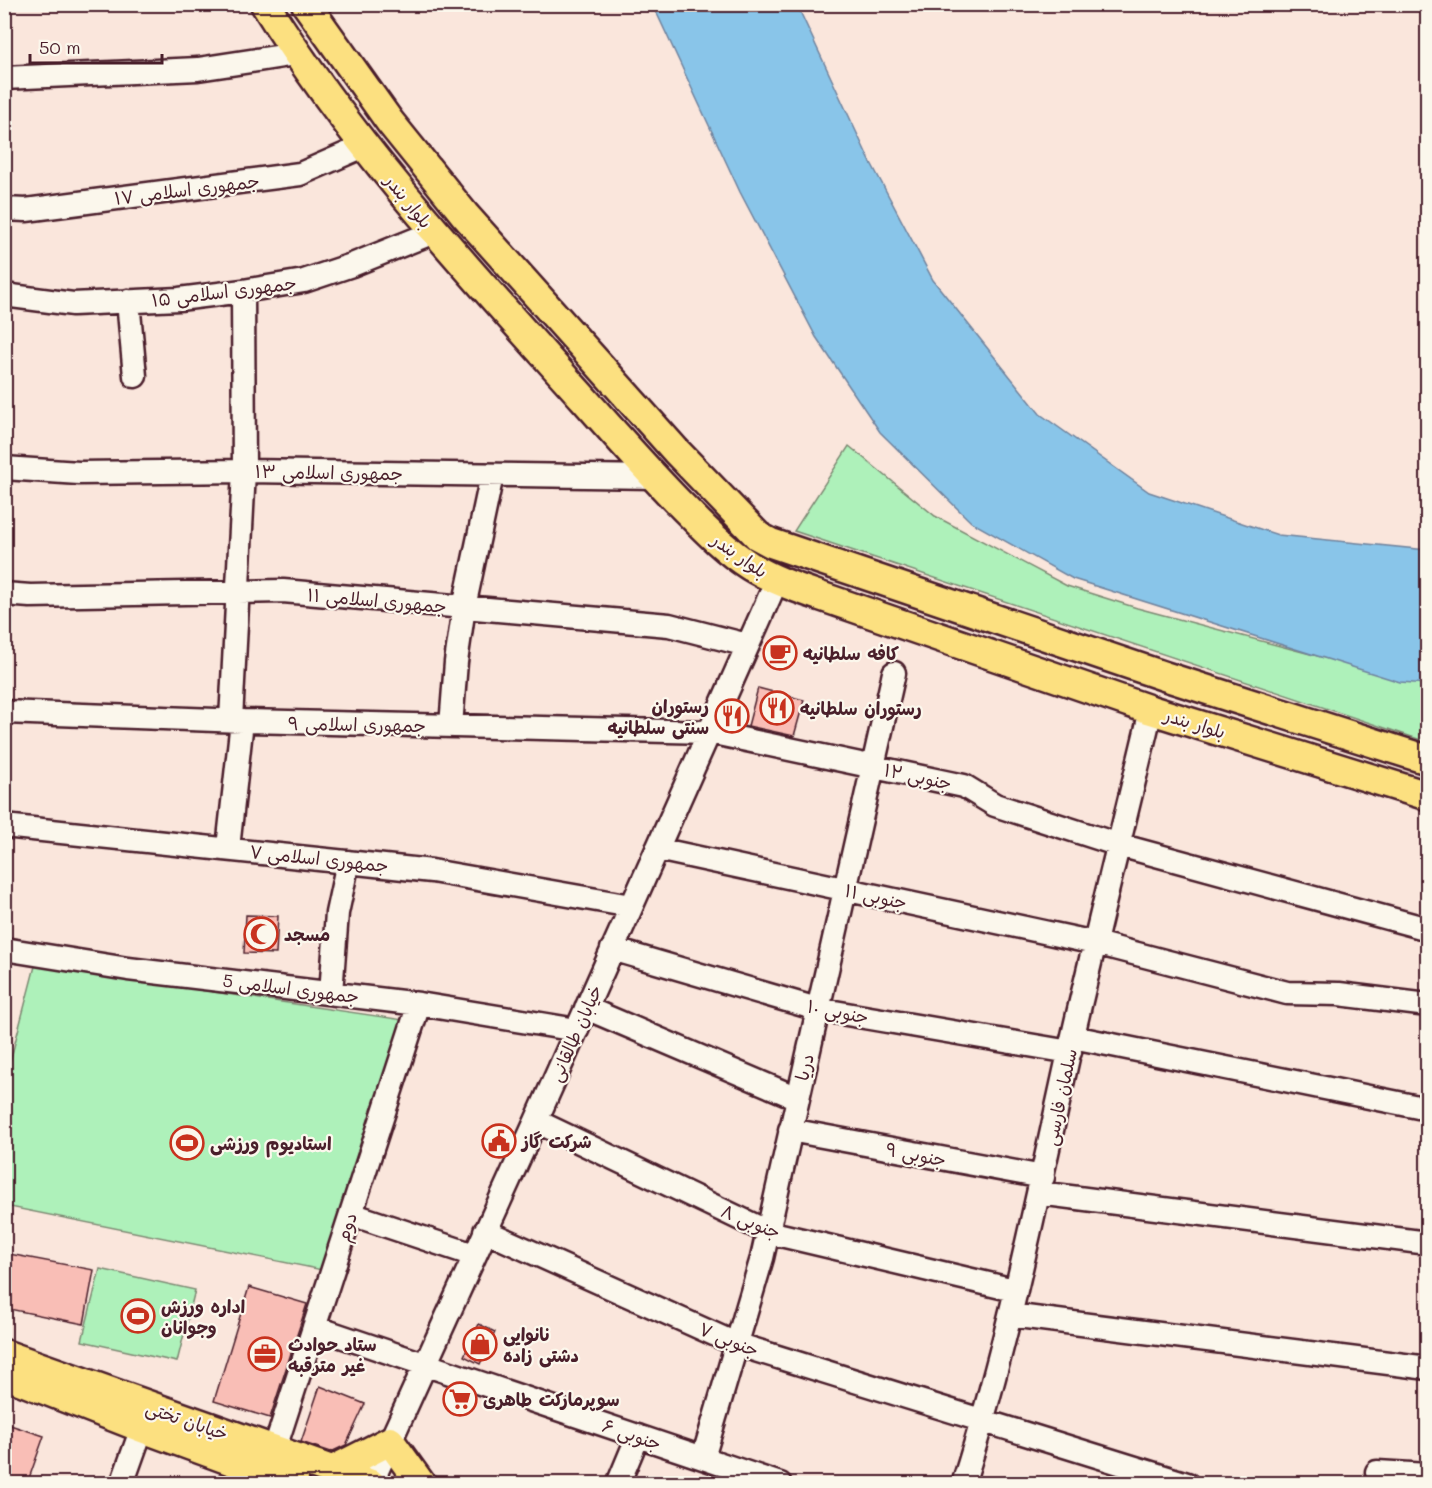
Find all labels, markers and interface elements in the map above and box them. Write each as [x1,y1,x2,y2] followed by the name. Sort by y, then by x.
[30,27,162,65] scale bar
[39,35,81,59] text: 50 m
[379,167,438,233] street label: بلوار بندر
[113,168,261,211] street label: جمهوری اسلامی ۱۷
[150,270,298,313] street label: جمهوری اسلامی ۱۵
[255,459,403,486] street label: جمهوری اسلامی ۱۳
[706,526,773,583] street label: بلوار بندر
[306,582,448,619] street label: جمهوری اسلامی ۱۱
[762,635,798,671] cafe icon: کافه سلطانیه
[803,641,899,665] place label: کافه سلطانیه
[759,690,795,726] restaurant icon: رستوران سلطانیه
[608,694,709,740] place label: رستوران سنتی سلطانیه
[800,696,922,721] place label: رستوران سلطانیه
[714,698,750,734] restaurant icon: رستوران سنتی سلطانیه
[1160,702,1229,744] street label: بلوار بندر
[288,711,426,738] street label: جمهوری اسلامی ۹
[882,757,954,796] street label: ۱۲ جنوبی
[248,839,390,878] street label: جمهوری اسلامی ۷
[843,878,909,915] street label: ۱۱ جنوبی
[243,916,279,952] mosque icon: مسجد
[284,922,330,946] place label: مسجد
[221,968,361,1009] street label: جمهوری اسلامی 5
[543,981,607,1085] street label: خیابان طالقانی
[805,993,871,1030] street label: ۱۰ جنوبی
[1038,1046,1082,1148] street label: سلمان فارسی
[789,1051,819,1083] street label: دریا
[481,1123,517,1159] public building icon: شرکت گاز
[169,1125,205,1161] sports icon: استادیوم ورزشی
[520,1129,592,1153] place label: شرکت گاز
[210,1131,332,1158] place label: استادیوم ورزشی
[884,1136,948,1173] street label: ۹ جنوبی
[717,1198,784,1245] street label: ۸ جنوبی
[330,1209,365,1246] street label: دوم
[161,1294,245,1339] place label: اداره ورزش وجوانان
[120,1298,156,1334] sports icon: اداره ورزش وجوانان
[695,1316,762,1363] street label: ۷ جنوبی
[503,1322,579,1368] place label: نانوایی دشتی زاده
[462,1326,498,1362] shop icon: نانوایی دشتی زاده
[288,1332,377,1377] place label: ستاد حوادث غیر مترقبه
[247,1336,283,1372] office icon: ستاد حوادث غیر مترقبه
[442,1381,478,1417] supermarket icon: سوپرمارکت طاهری
[483,1387,620,1412] place label: سوپرمارکت طاهری
[143,1395,231,1445] street label: خیابان تختی
[599,1413,665,1456] street label: ۶ جنوبی

